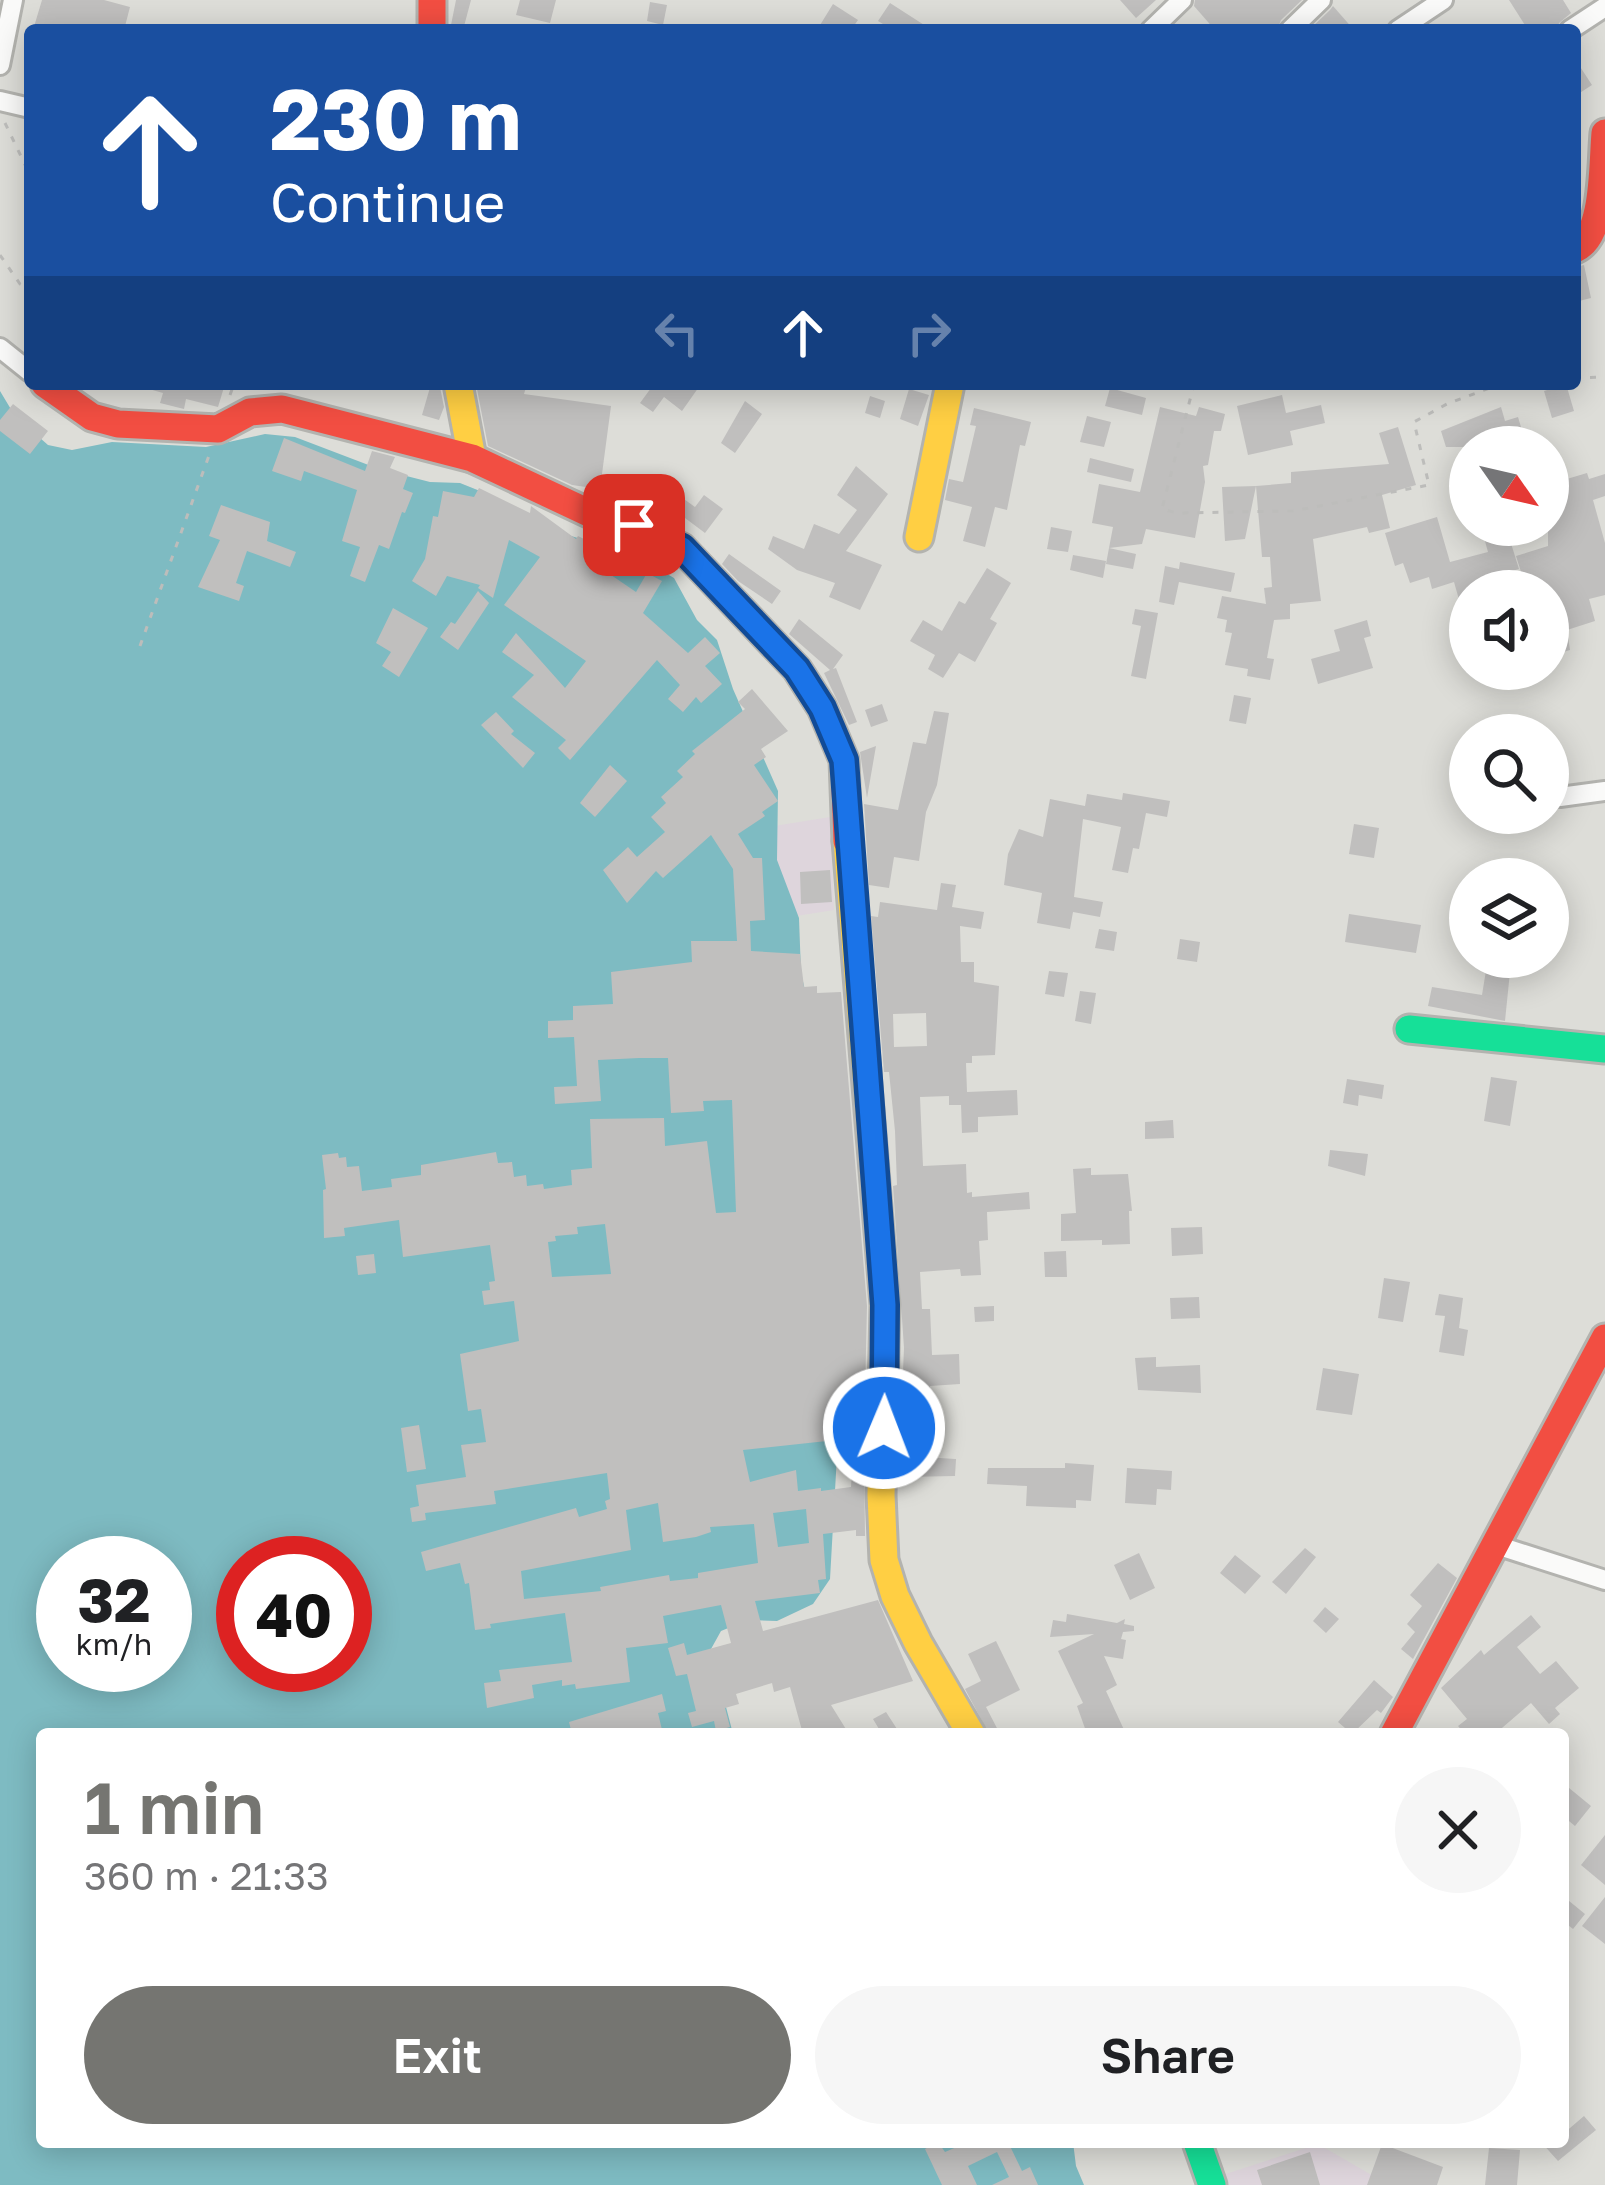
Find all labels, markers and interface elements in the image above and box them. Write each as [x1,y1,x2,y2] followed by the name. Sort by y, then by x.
[270,68,522,168] text: 230 m
[72,72,228,228] icon: ahead
[270,169,505,234] text: Continue
[644,300,710,366] icon: left
[770,300,836,366] icon: ahead
[896,300,962,366] icon: right
[1449,426,1569,546] north arrow
[1449,426,1569,978] map controls
[583,474,685,576] pin
[601,492,667,558] icon: arrive
[1449,570,1569,690] button: sound
[1449,714,1569,834] button: search
[1449,858,1569,978] button: layers
[821,1365,947,1491] position arrow
[216,1536,372,1692] speed limit sign: 40
[77,1563,151,1635] text: 32
[76,1626,152,1662] text: km/h
[84,1763,264,1850] text: 1 min
[1395,1767,1521,1893] button: close
[84,1852,329,1899] text: 360 m · 21:33
[84,1986,791,2124] button: Exit
[815,1986,1521,2124] button: Share

